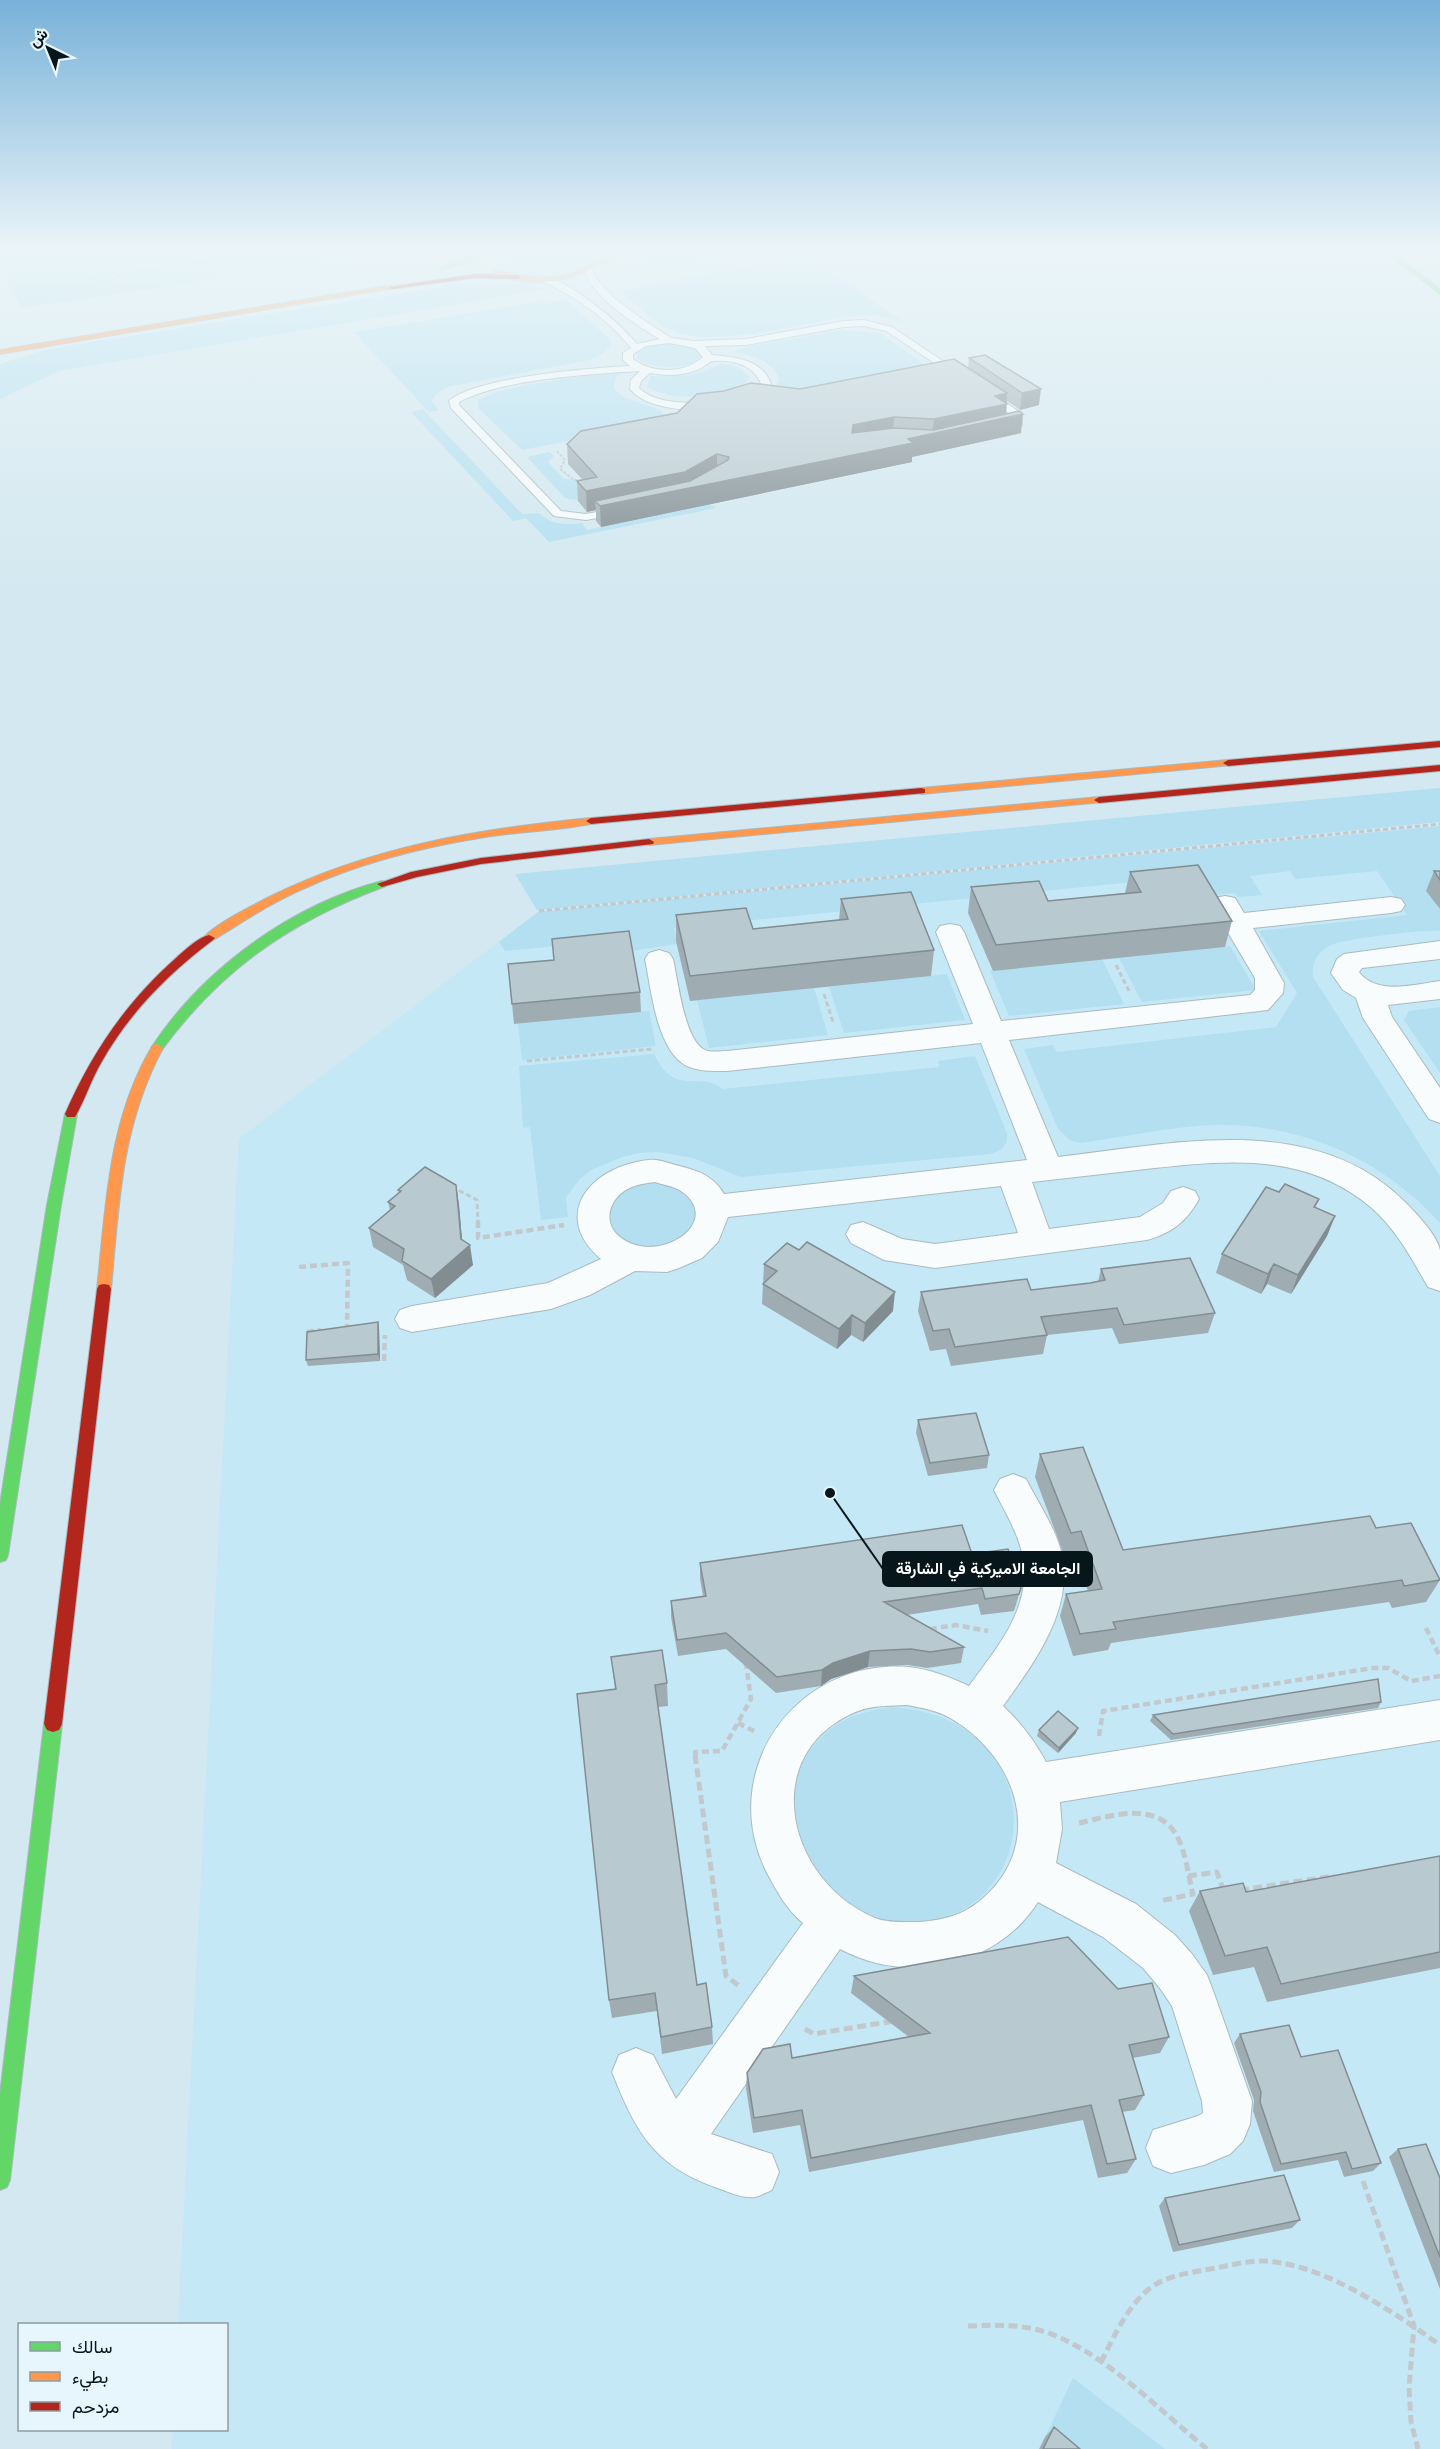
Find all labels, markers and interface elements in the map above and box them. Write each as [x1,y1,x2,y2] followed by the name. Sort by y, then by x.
[18,18,78,78] north arrow
[25,25,52,51] text: ش
[883,1552,1092,1586] callout: الجامعة الاميركية في الشارقة
[896,1560,1080,1582] text: الجامعة الاميركية في الشارقة
[18,2323,228,2431] legend
[72,2337,112,2357] text: سالك
[72,2367,108,2392] text: بطيء
[72,2397,119,2419] text: مزدحم

